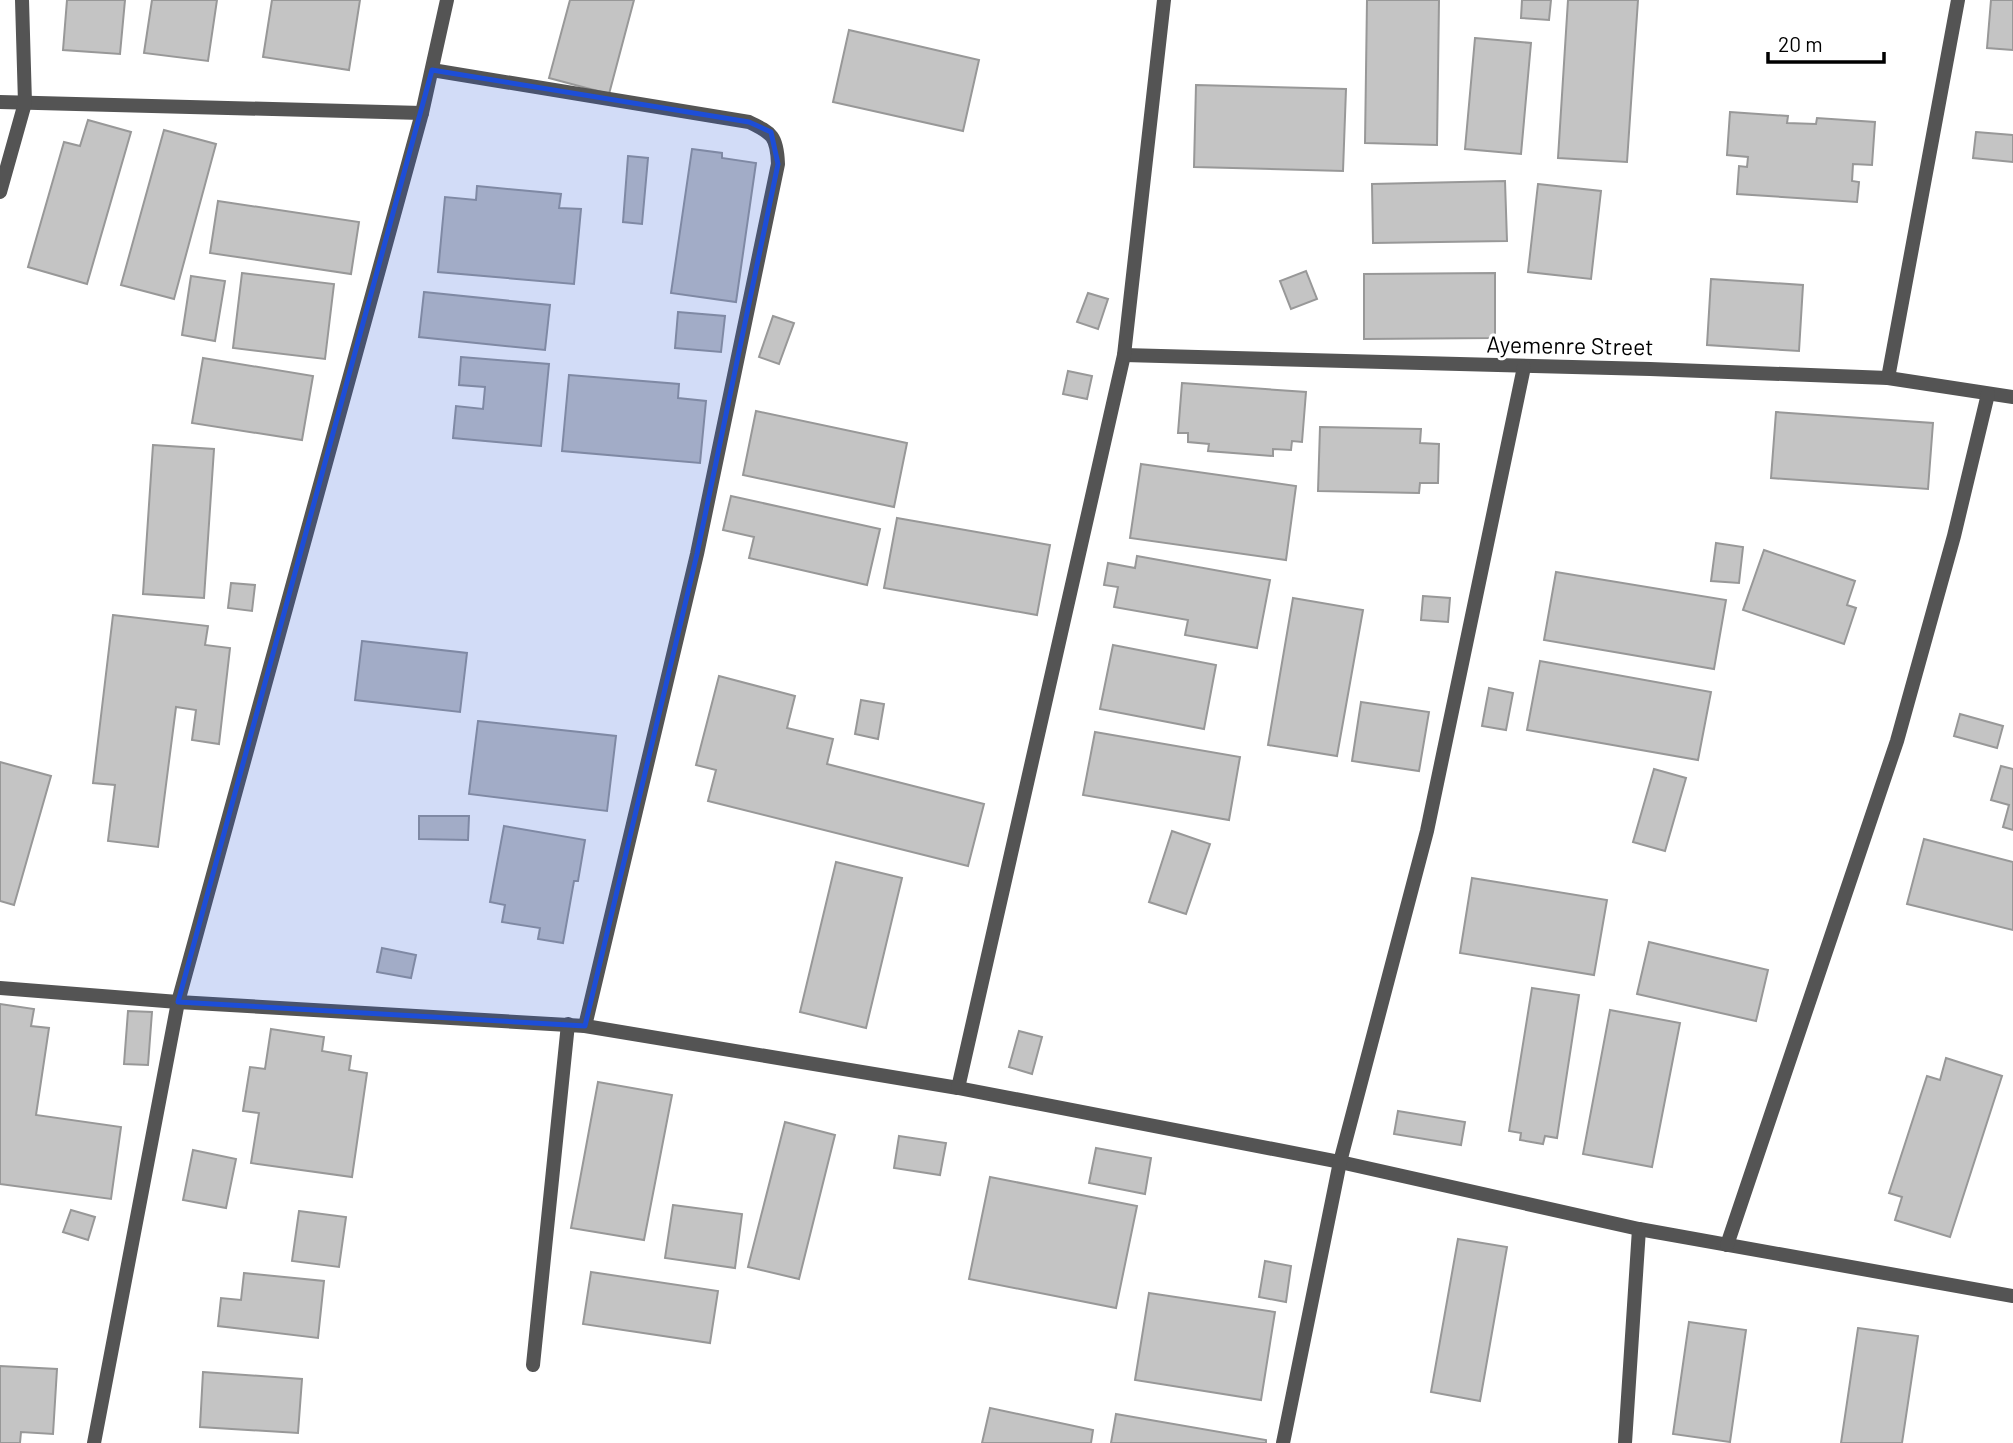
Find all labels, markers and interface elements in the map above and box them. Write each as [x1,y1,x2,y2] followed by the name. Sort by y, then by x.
[1768,21,1884,65] scale bar
[1778,31,1823,56] text: 20 m
[1486,330,1654,360] street label: Ayemenre Street

